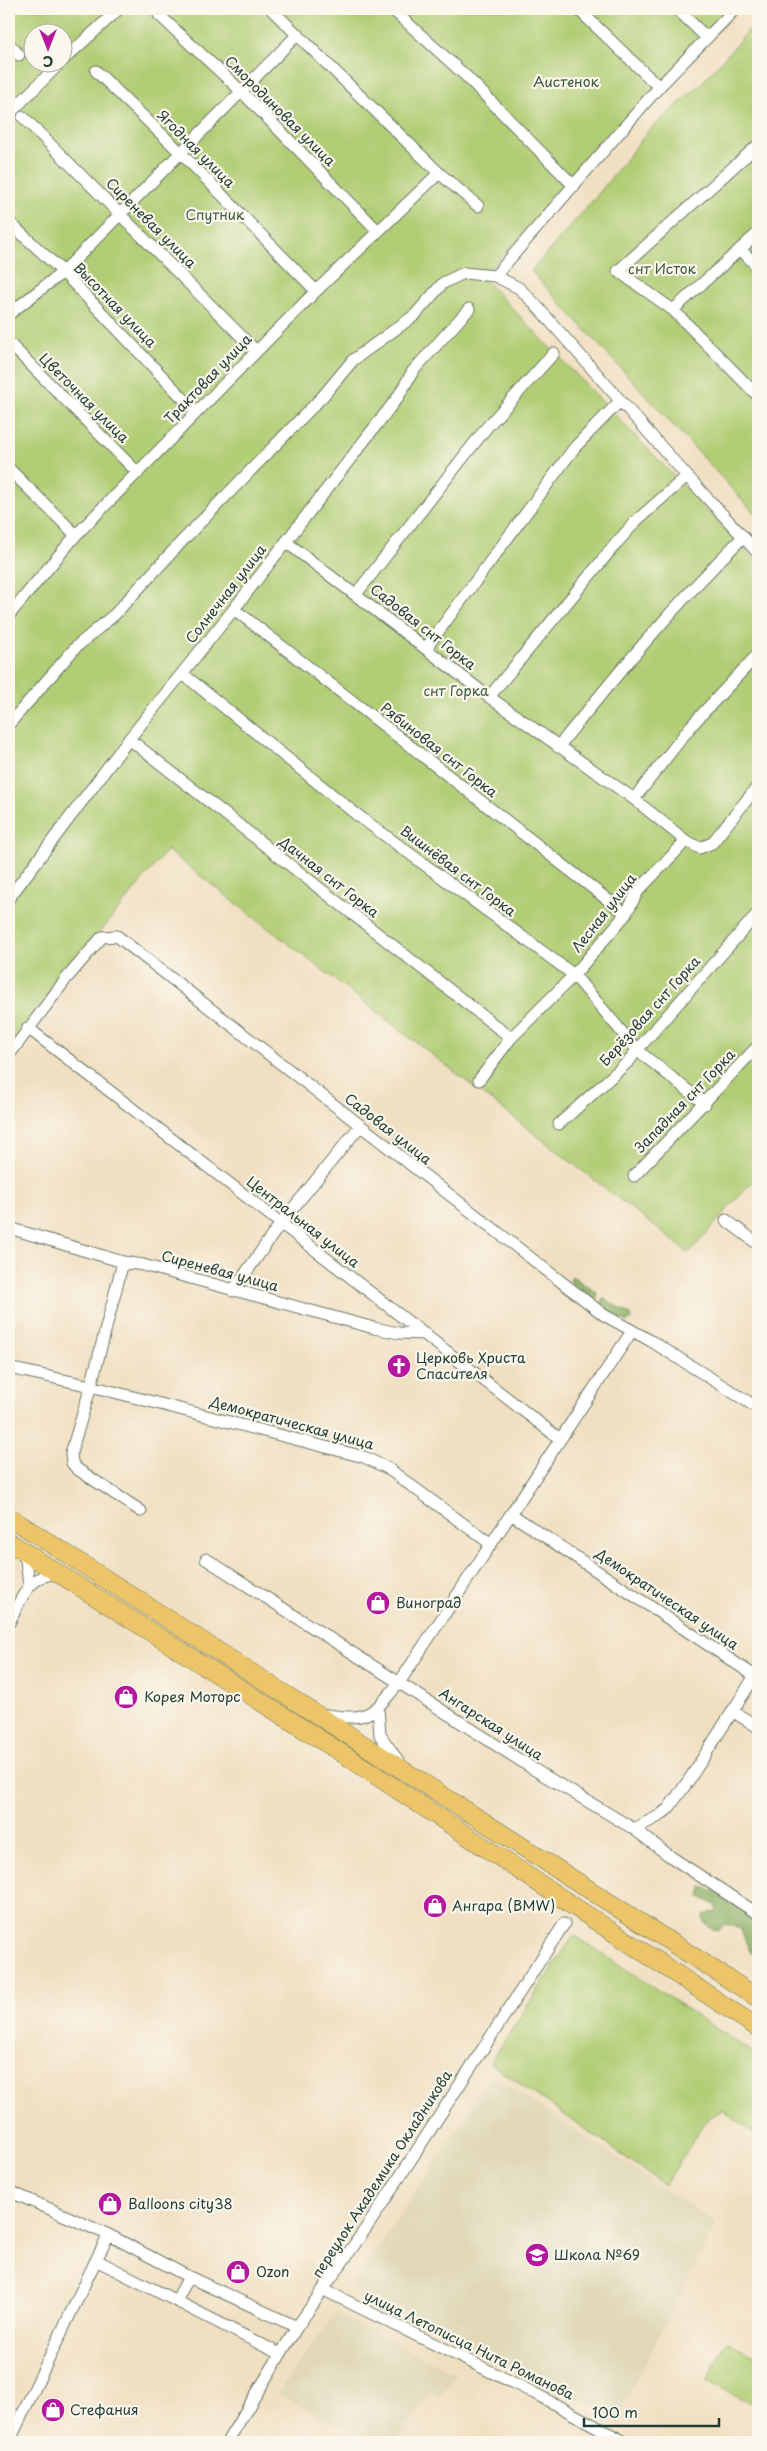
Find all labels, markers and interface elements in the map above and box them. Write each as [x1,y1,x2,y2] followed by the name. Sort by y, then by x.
[22,22,72,72] north arrow
[43,51,53,72] text: С
[220,51,341,171] street label: Смородиновая улица
[533,71,600,92] park label: Аистенок
[153,105,240,192] street label: Ягодная улица
[101,173,201,273] street label: Сиреневая улица
[186,204,245,225] park label: Спутник
[69,257,162,352] street label: Высотная улица
[628,258,697,279] park label: снт Исток
[159,329,256,428] street label: Трактовая улица
[35,348,134,447] street label: Цветочная улица
[180,540,271,648] street label: Солнечная улица
[366,579,481,675] street label: Садовая снт Горка
[423,680,489,701] park label: снт Горка
[376,697,502,802] street label: Рябиновая снт Горка
[396,820,521,921] street label: Вишнёвая снт Горка
[274,830,384,922] street label: Дачная снт Горка
[566,869,641,957] street label: Лесная улица
[594,951,705,1070] street label: Берёзовая снт Горка
[630,1044,740,1157] street label: Западная снт Горка
[340,1088,436,1169] street label: Садовая улица
[242,1171,364,1272] street label: Центральная улица
[159,1245,281,1296] street label: Сиреневая улица
[416,1347,526,1384] place label: Церковь Христа Спасителя
[386,1353,412,1379] church icon: Церковь Христа Спасителя
[207,1390,376,1455] street label: Демократическая улица
[591,1542,743,1655] street label: Демократическая улица
[365,1590,391,1616] shop icon: Виноград
[396,1592,461,1613] place label: Виноград
[435,1682,547,1765] street label: Ангарская улица
[113,1684,139,1710] shop icon: Корея Моторс
[144,1686,241,1707] place label: Корея Моторс
[422,1893,448,1919] shop icon: Ангара (BMW)
[452,1895,555,1916] place label: Ангара (BMW)
[306,2066,457,2282] street label: переулок Академика Окладникова
[97,2191,123,2217] shop icon: Balloons city38
[128,2193,233,2214] place label: Balloons city38
[524,2242,550,2268] school or university icon: Школа №69
[554,2244,640,2265] place label: Школа №69
[225,2259,251,2285] shop icon: Ozon
[256,2261,289,2282] place label: Ozon
[361,2285,578,2405] street label: улица Летописца Нита Романова
[584,2396,720,2428] scale bar
[40,2397,66,2423] shop icon: Стефания
[70,2399,139,2420] place label: Стефания
[592,2400,638,2423] text: 100 m

